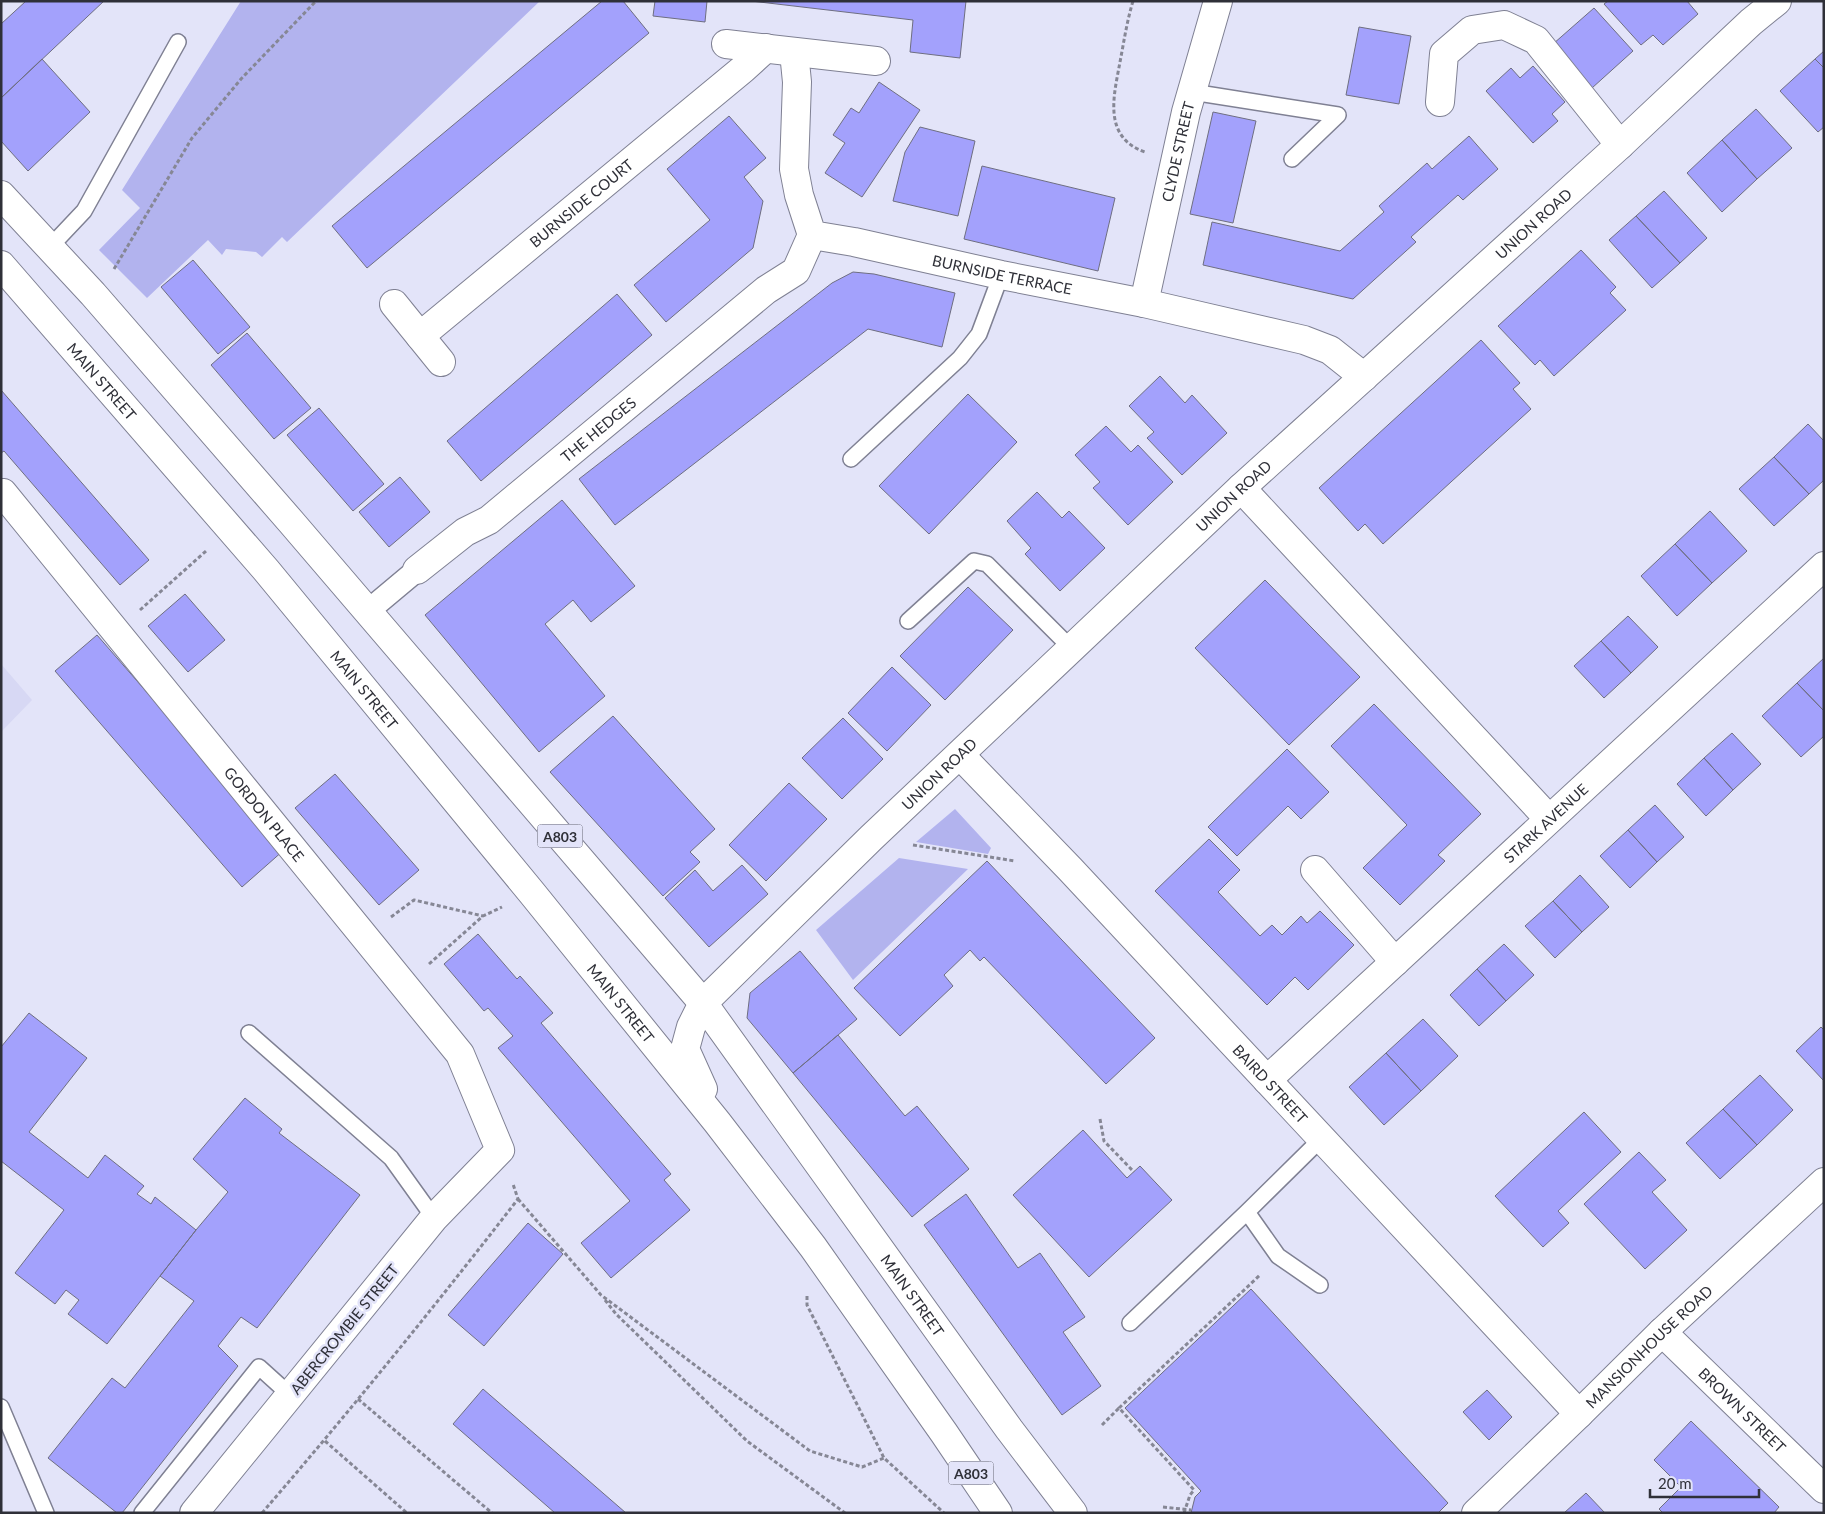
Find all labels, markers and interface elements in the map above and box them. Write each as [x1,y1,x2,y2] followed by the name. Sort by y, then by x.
[1158,99,1198,203] street label: CLYDE STREET
[526,155,637,251] street label: BURNSIDE COURT
[1491,184,1575,263] street label: UNION ROAD
[931,251,1074,298] street label: BURNSIDE TERRACE
[64,339,140,424] street label: MAIN STREET
[557,393,639,466] street label: THE HEDGES
[1192,456,1275,535] street label: UNION ROAD
[327,647,402,733] street label: MAIN STREET
[898,734,980,813] street label: UNION ROAD
[221,763,308,865] street label: GORDON PLACE
[1500,780,1591,866] street label: STARK AVENUE
[538,824,582,848] road number: A803
[584,960,658,1046] street label: MAIN STREET
[1229,1040,1312,1127] street label: BAIRD STREET
[877,1251,948,1339] street label: MAIN STREET
[286,1260,402,1398] street label: ABERCROMBIE STREET
[1582,1281,1716,1412] street label: MANSIONHOUSE ROAD
[1695,1364,1790,1456] street label: BROWN STREET
[948,1462,994,1485] road number: A803
[1650,1466,1759,1498] scale bar
[1658,1474,1692,1492] text: 20 m

